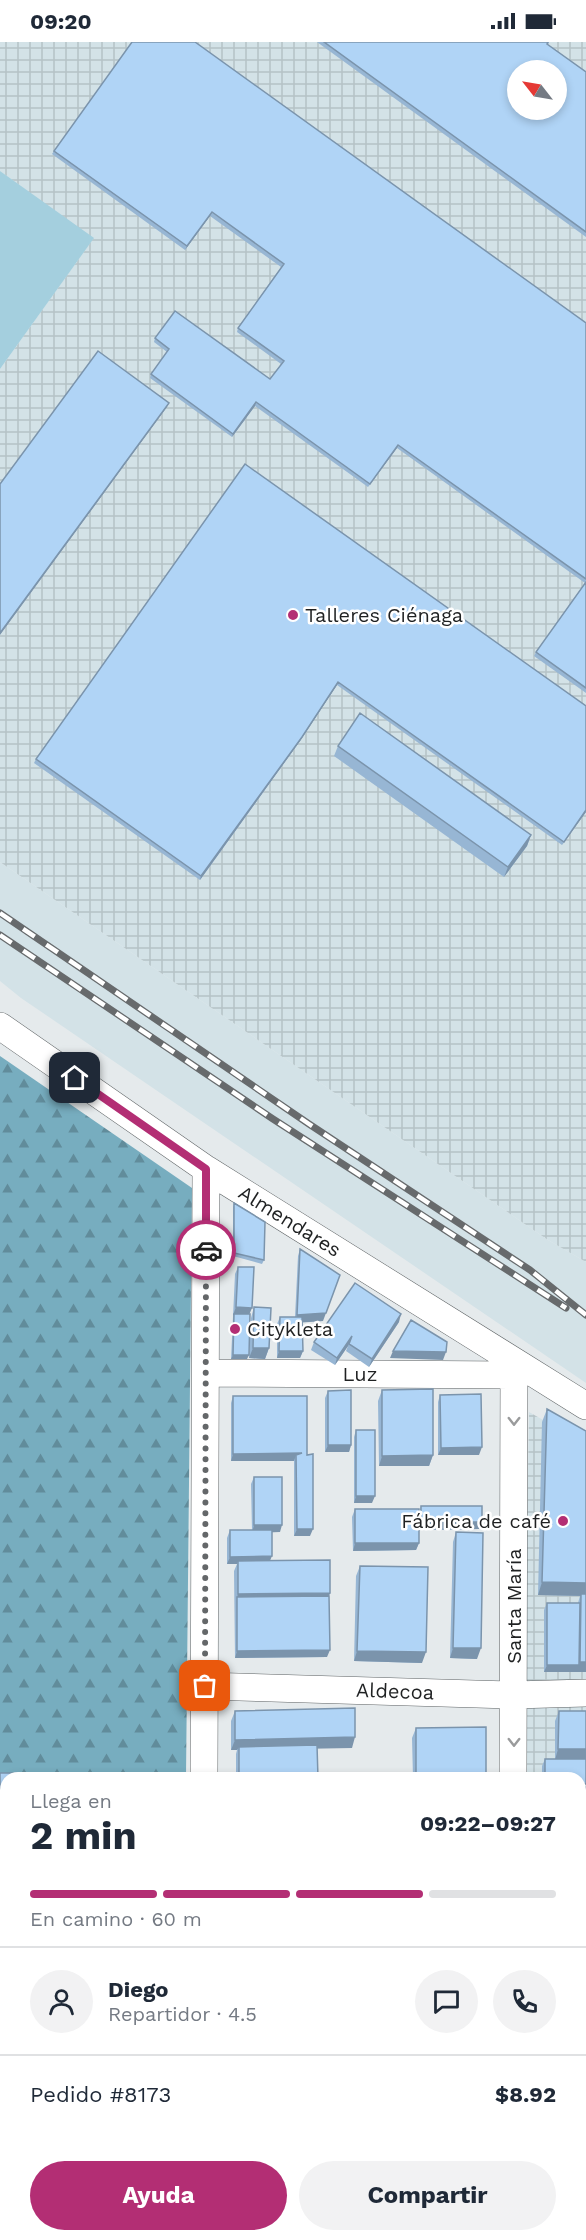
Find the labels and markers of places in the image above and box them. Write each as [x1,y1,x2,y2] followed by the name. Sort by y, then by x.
[305,603,463,627] place label: Talleres Ciénaga
[286,608,300,622] marker: Talleres Ciénaga
[49,1052,100,1103] pin
[247,1317,333,1341] place label: Citykleta
[228,1322,242,1336] marker: Citykleta
[401,1509,551,1533] place label: Fábrica de café
[556,1514,570,1528] marker: Fábrica de café
[179,1660,230,1711] pin

